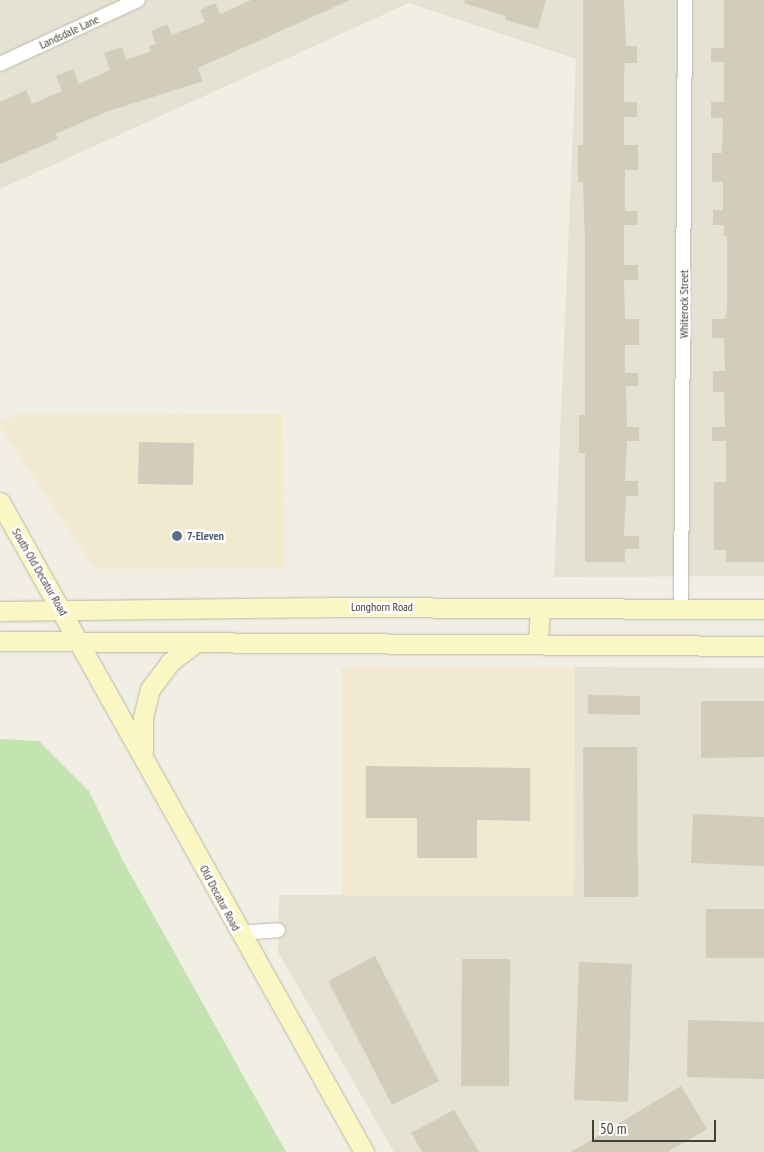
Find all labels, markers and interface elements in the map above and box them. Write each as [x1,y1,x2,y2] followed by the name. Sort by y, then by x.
[37,12,101,52] street label: Landsdale Lane
[677,270,691,338] street label: Whiterock Street
[9,526,71,618] street label: South Old Decatur Road
[187,529,224,543] place label: 7-Eleven
[171,530,183,542] marker: 7-Eleven
[351,600,413,614] street label: Longhorn Road
[197,863,243,933] street label: Old Decatur Road
[594,1110,718,1142] scale bar
[600,1119,626,1138] text: 50 m

